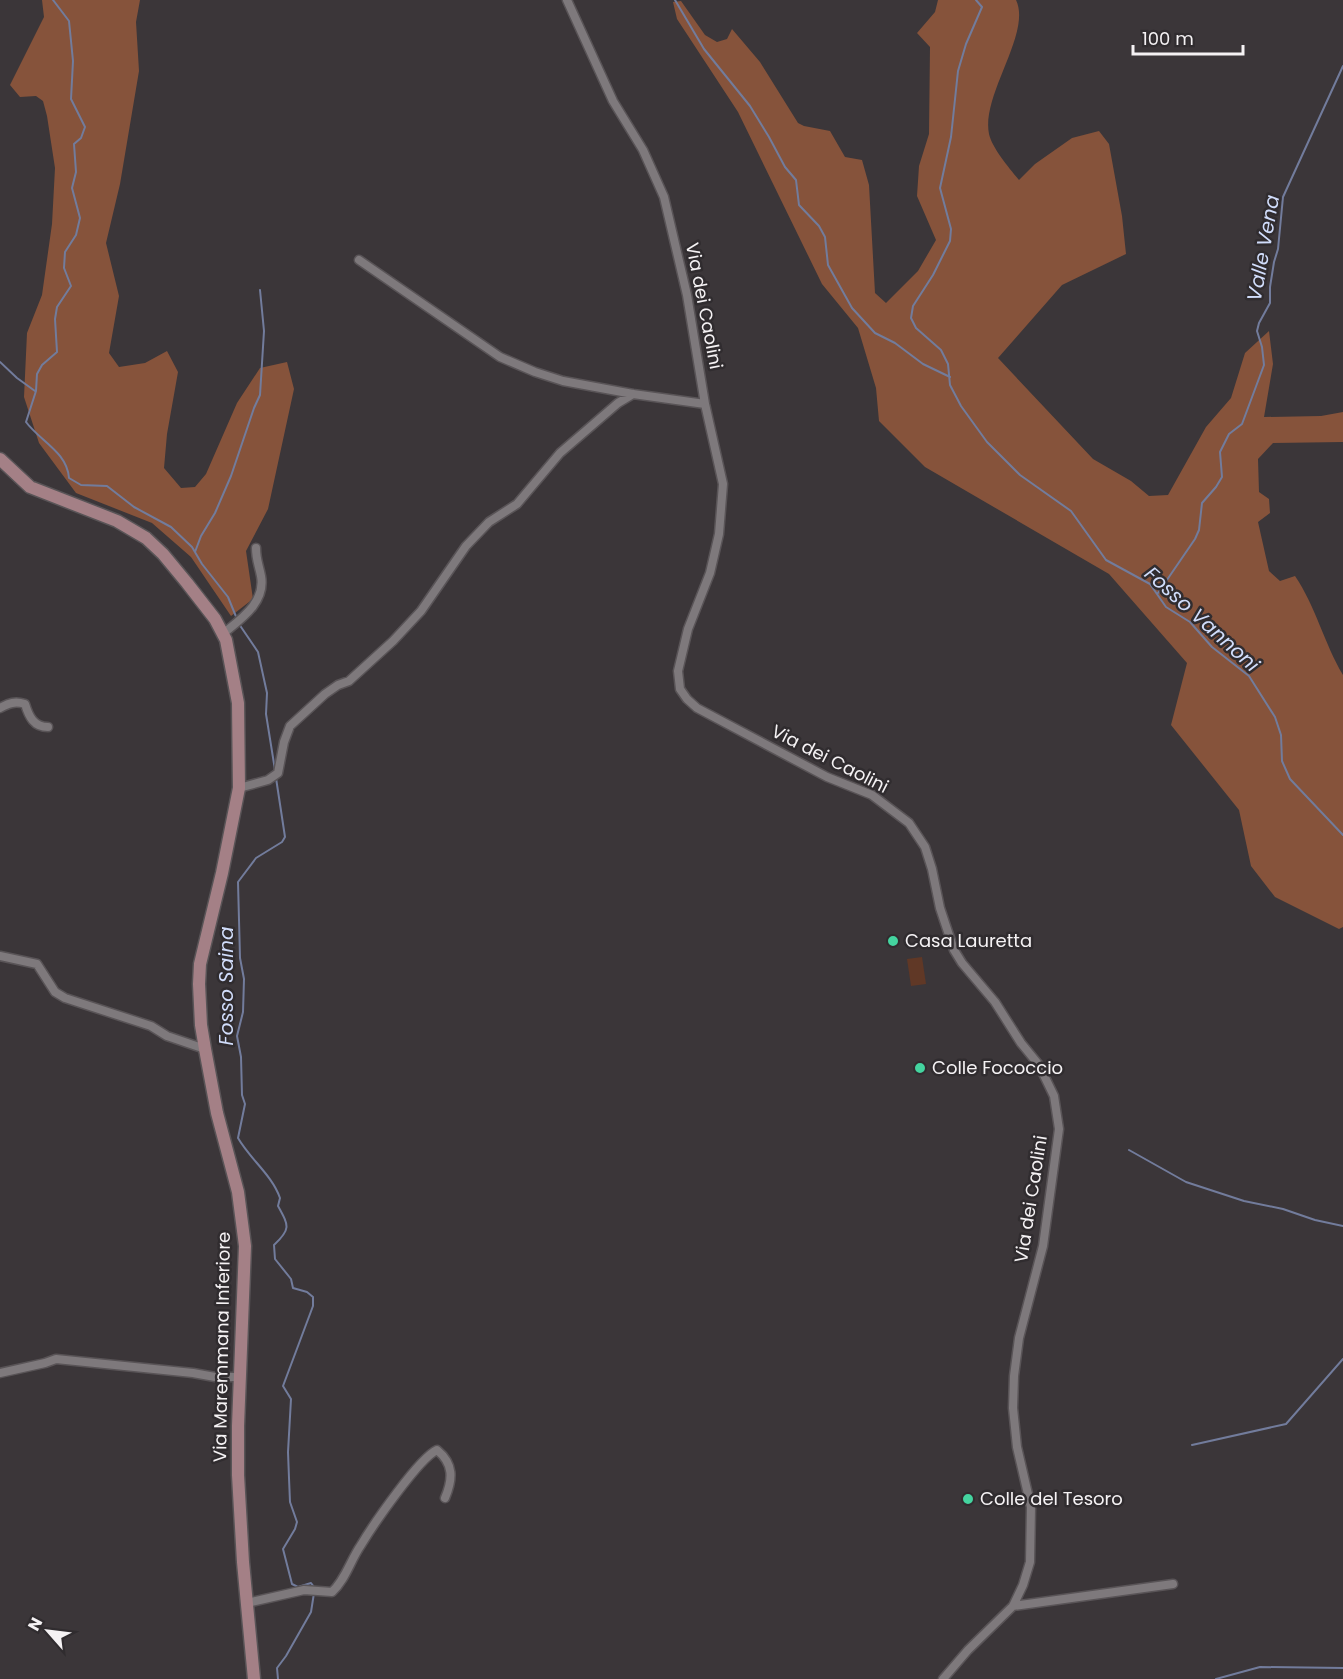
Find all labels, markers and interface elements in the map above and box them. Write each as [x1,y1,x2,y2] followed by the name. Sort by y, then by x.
[1133,18,1242,56] scale bar
[1142,26,1194,51] text: 100 m
[1240,193,1286,303] water label: Valle Vena
[680,240,729,371] street label: Via dei Caolini
[1138,560,1266,679] water label: Fosso Vannoni
[767,718,893,799] street label: Via dei Caolini
[212,927,240,1045] water label: Fosso Saina
[905,928,1032,953] place label: Casa Lauretta
[886,934,900,948] marker: Casa Lauretta
[932,1055,1063,1080] place label: Colle Fococcio
[913,1061,927,1075] marker: Colle Fococcio
[1008,1133,1053,1264] street label: Via dei Caolini
[207,1232,236,1462] street label: Via Maremmana Inferiore
[980,1486,1123,1511] place label: Colle del Tesoro
[961,1492,975,1506] marker: Colle del Tesoro
[18,1601,78,1661] north arrow
[22,1613,48,1635] text: N

